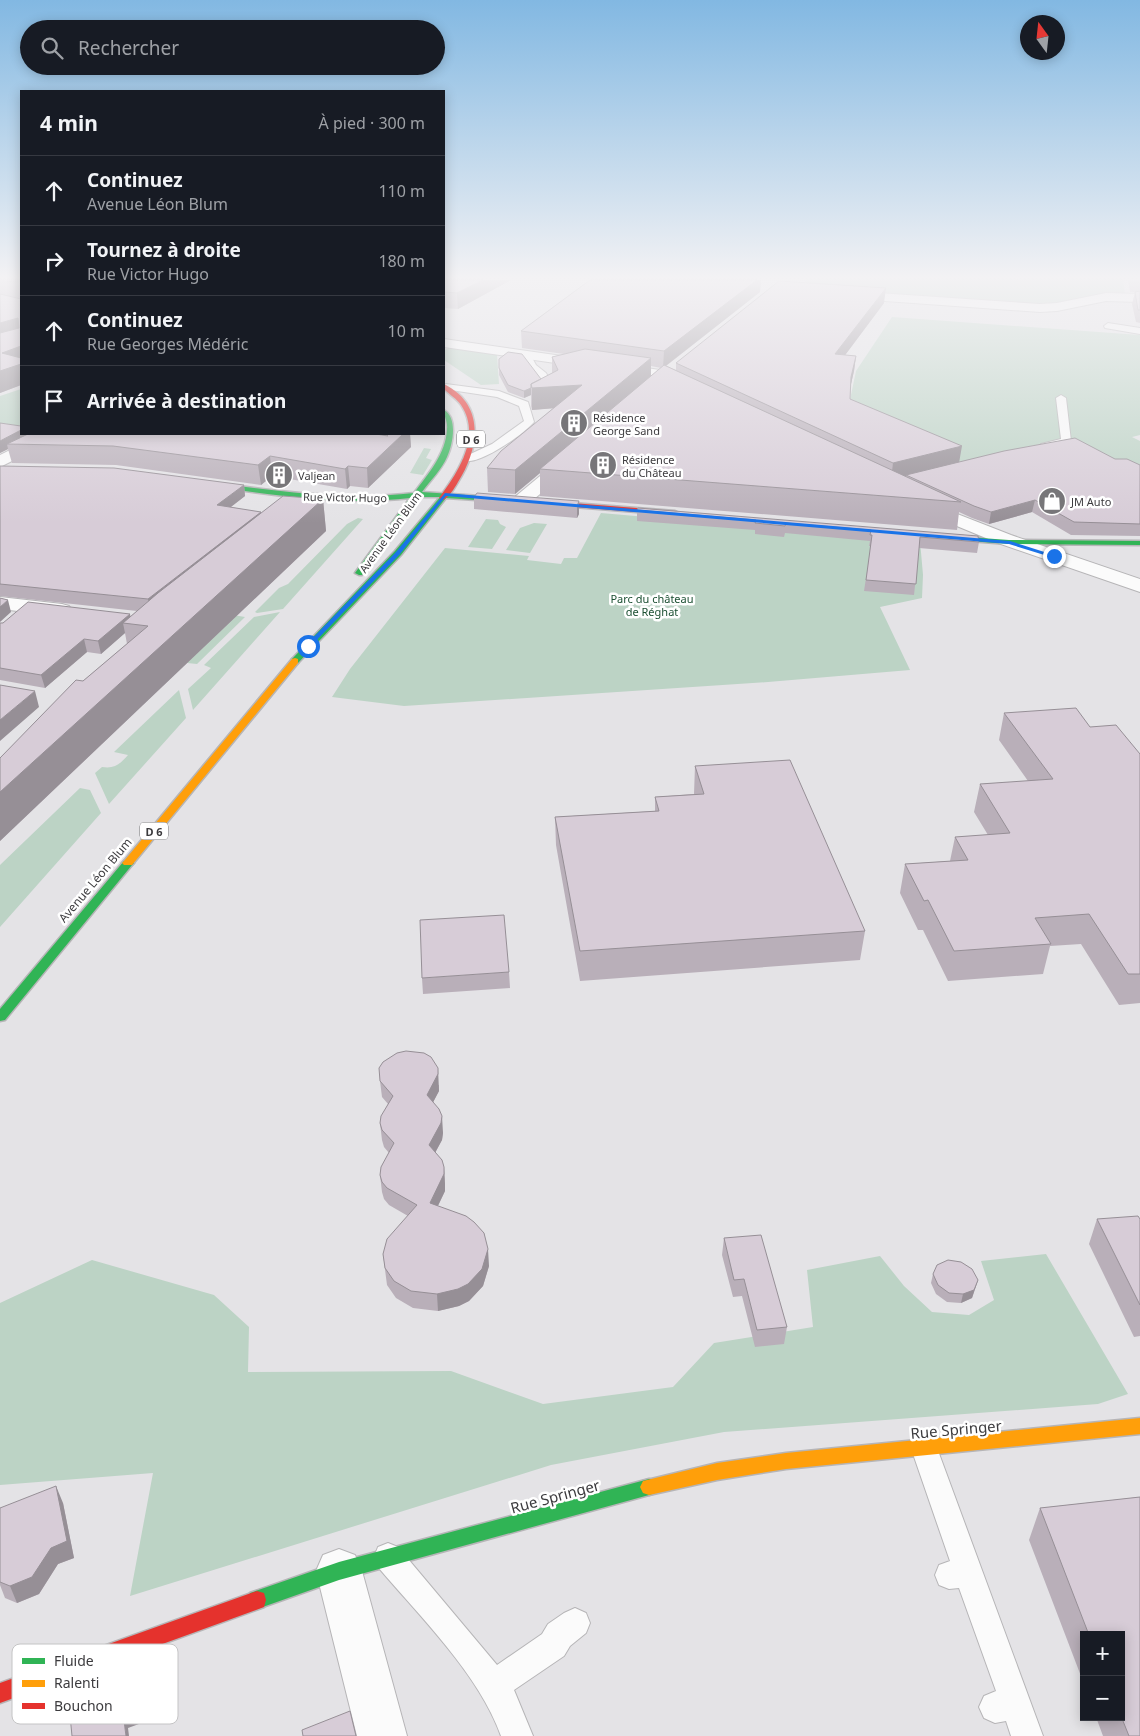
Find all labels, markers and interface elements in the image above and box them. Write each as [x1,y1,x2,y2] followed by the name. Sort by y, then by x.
[1020,15,1065,60] north arrow
[20,20,445,75] search box
[38,34,66,62] icon: search
[78,35,179,61] text: Rechercher
[40,109,98,137] text: 4 min
[319,112,425,134] text: À pied · 300 m
[87,167,183,193] text: Continuez
[40,177,68,205] icon: ahead
[378,180,425,202] text: 110 m
[87,193,228,215] text: Avenue Léon Blum
[87,237,241,263] text: Tournez à droite
[40,247,68,275] icon: right
[378,250,425,272] text: 180 m
[87,263,209,285] text: Rue Victor Hugo
[87,307,183,333] text: Continuez
[40,317,68,345] icon: ahead
[388,320,425,342] text: 10 m
[87,333,248,355] text: Rue Georges Médéric
[40,387,68,415] icon: arrive
[87,388,286,414] text: Arrivée à destination
[559,408,589,438] building icon: Résidence George Sand
[593,410,660,438] place label: Résidence George Sand
[457,430,485,448] road number: D 6
[588,450,618,480] building icon: Résidence du Château
[622,452,682,480] place label: Résidence du Château
[264,460,294,490] building icon: Valjean
[298,468,335,483] place label: Valjean
[1037,486,1067,516] shop icon: JM Auto
[355,488,425,576] street label: Avenue Léon Blum
[303,489,387,505] street label: Rue Victor Hugo
[1070,494,1112,509] place label: JM Auto
[1043,545,1066,568] route end
[610,591,694,619] park label: Parc du château de Réghat
[297,635,320,658] route start
[140,822,168,839] road number: D 6
[55,834,135,926] street label: Avenue Léon Blum
[909,1415,1003,1443] street label: Rue Springer
[508,1474,602,1518] street label: Rue Springer
[1080,1631,1125,1721] map controls
[1080,1631,1125,1676] button: +
[12,1644,178,1724] legend
[54,1651,94,1670] text: Fluide
[54,1673,99,1692] text: Ralenti
[1080,1676,1125,1721] button: −
[54,1696,113,1715] text: Bouchon

